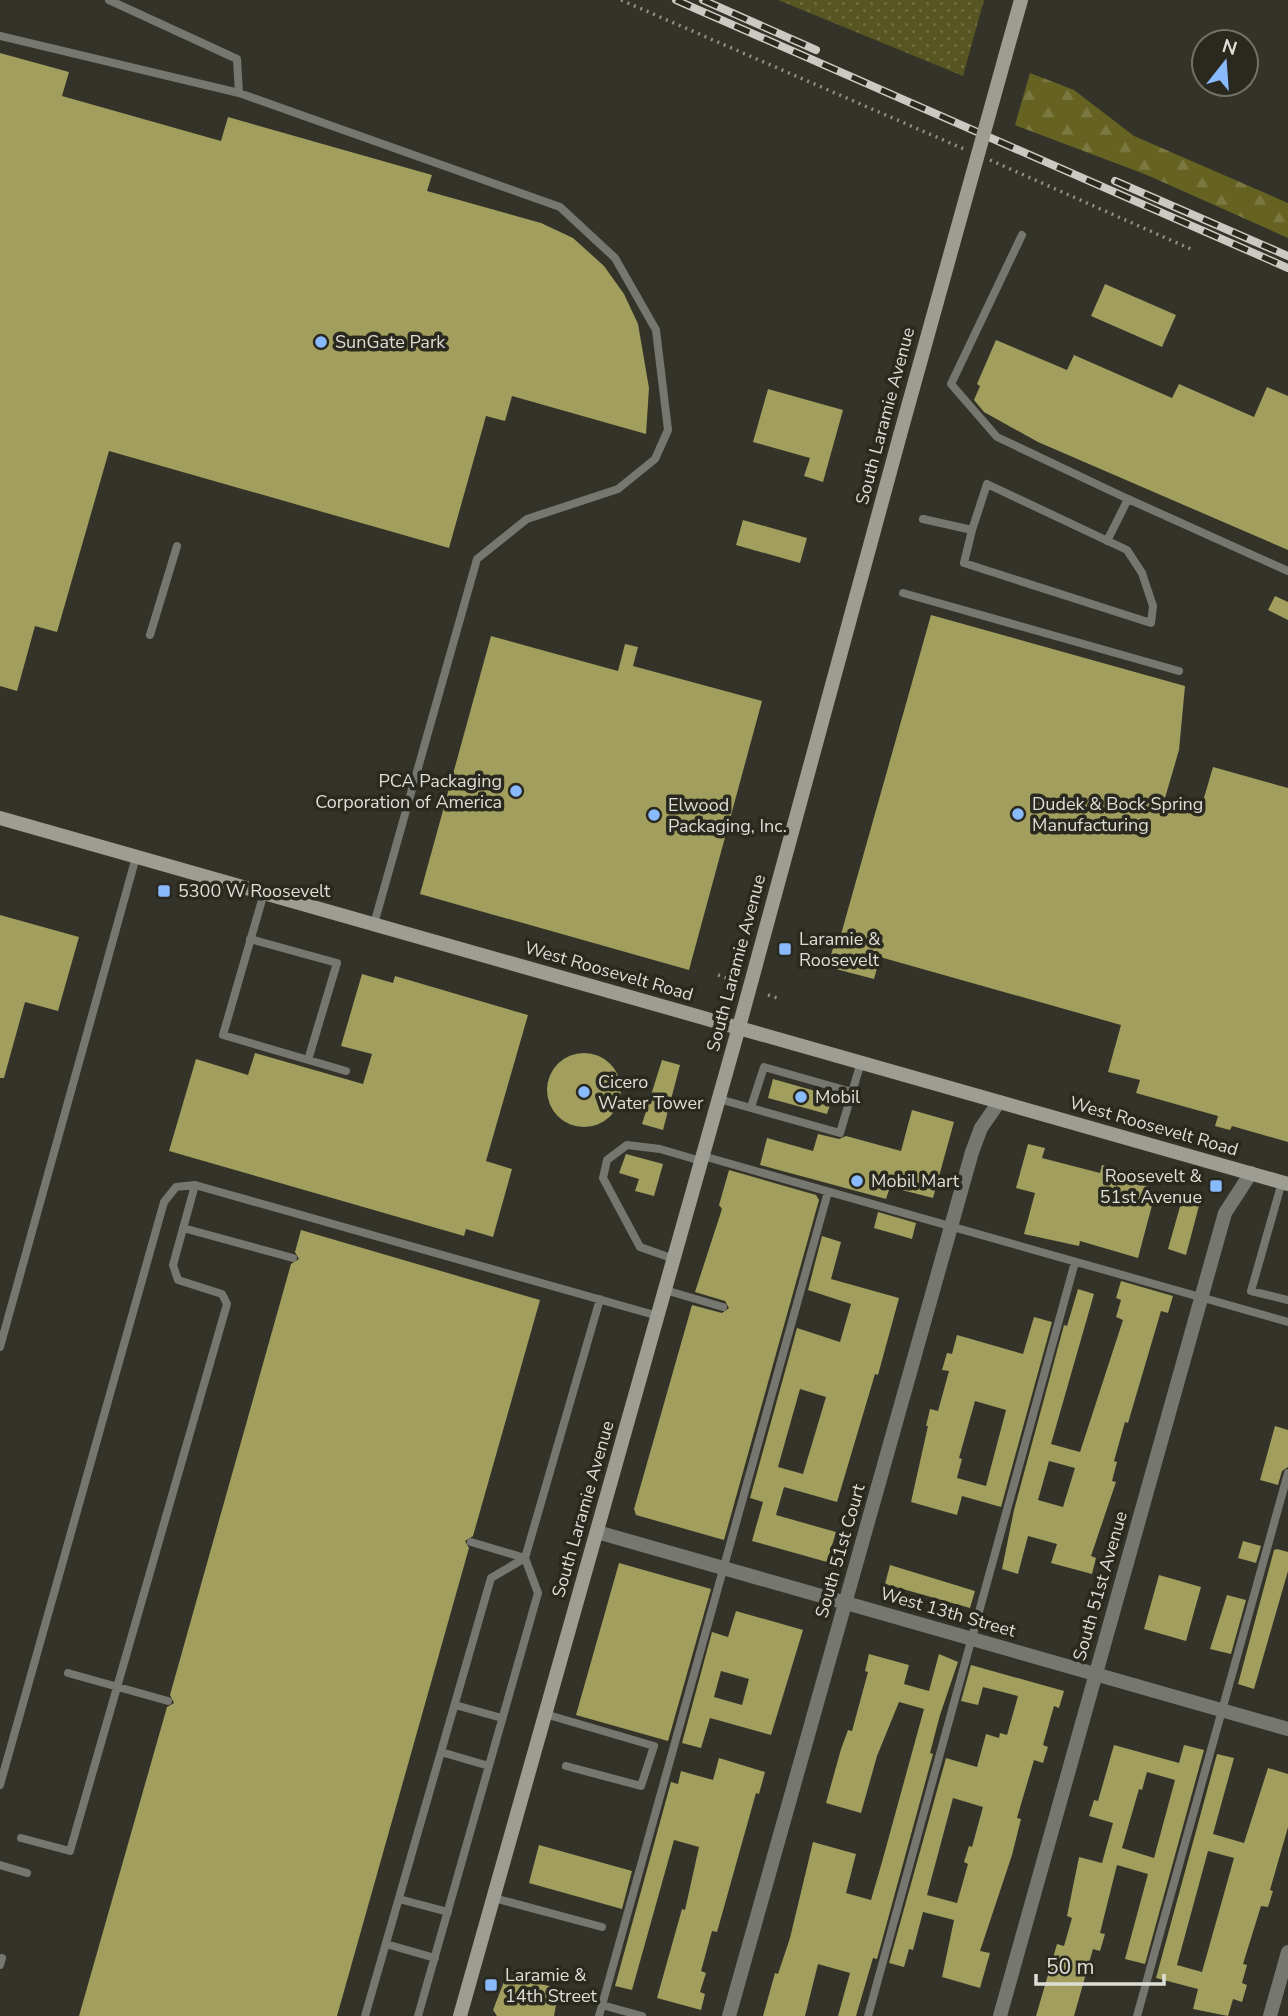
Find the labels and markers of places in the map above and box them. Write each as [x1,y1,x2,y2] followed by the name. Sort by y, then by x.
[335,330,446,354] place label: SunGate Park
[313,334,329,350] marker: SunGate Park
[315,769,502,814] place label: PCA Packaging Corporation of America
[508,783,524,799] marker: PCA Packaging Corporation of America
[1032,792,1203,837] place label: Dudek & Bock Spring Manufacturing
[668,793,787,838] place label: Elwood Packaging, Inc.
[1010,806,1026,822] marker: Dudek & Bock Spring Manufacturing
[646,807,662,823] marker: Elwood Packaging, Inc.
[178,879,331,903] place label: 5300 W Roosevelt
[156,883,172,899] marker: 5300 W Roosevelt
[799,927,881,972] place label: Laramie & Roosevelt
[777,941,793,957] marker: Laramie & Roosevelt
[598,1070,704,1115] place label: Cicero Water Tower
[576,1084,592,1100] marker: Cicero Water Tower
[815,1085,861,1109] place label: Mobil
[793,1089,809,1105] marker: Mobil
[1100,1164,1203,1209] place label: Roosevelt & 51st Avenue
[871,1169,960,1193] place label: Mobil Mart
[849,1173,865,1189] marker: Mobil Mart
[1208,1178,1224,1194] marker: Roosevelt & 51st Avenue
[505,1963,598,2008] place label: Laramie & 14th Street
[483,1977,499,1993] marker: Laramie & 14th Street

